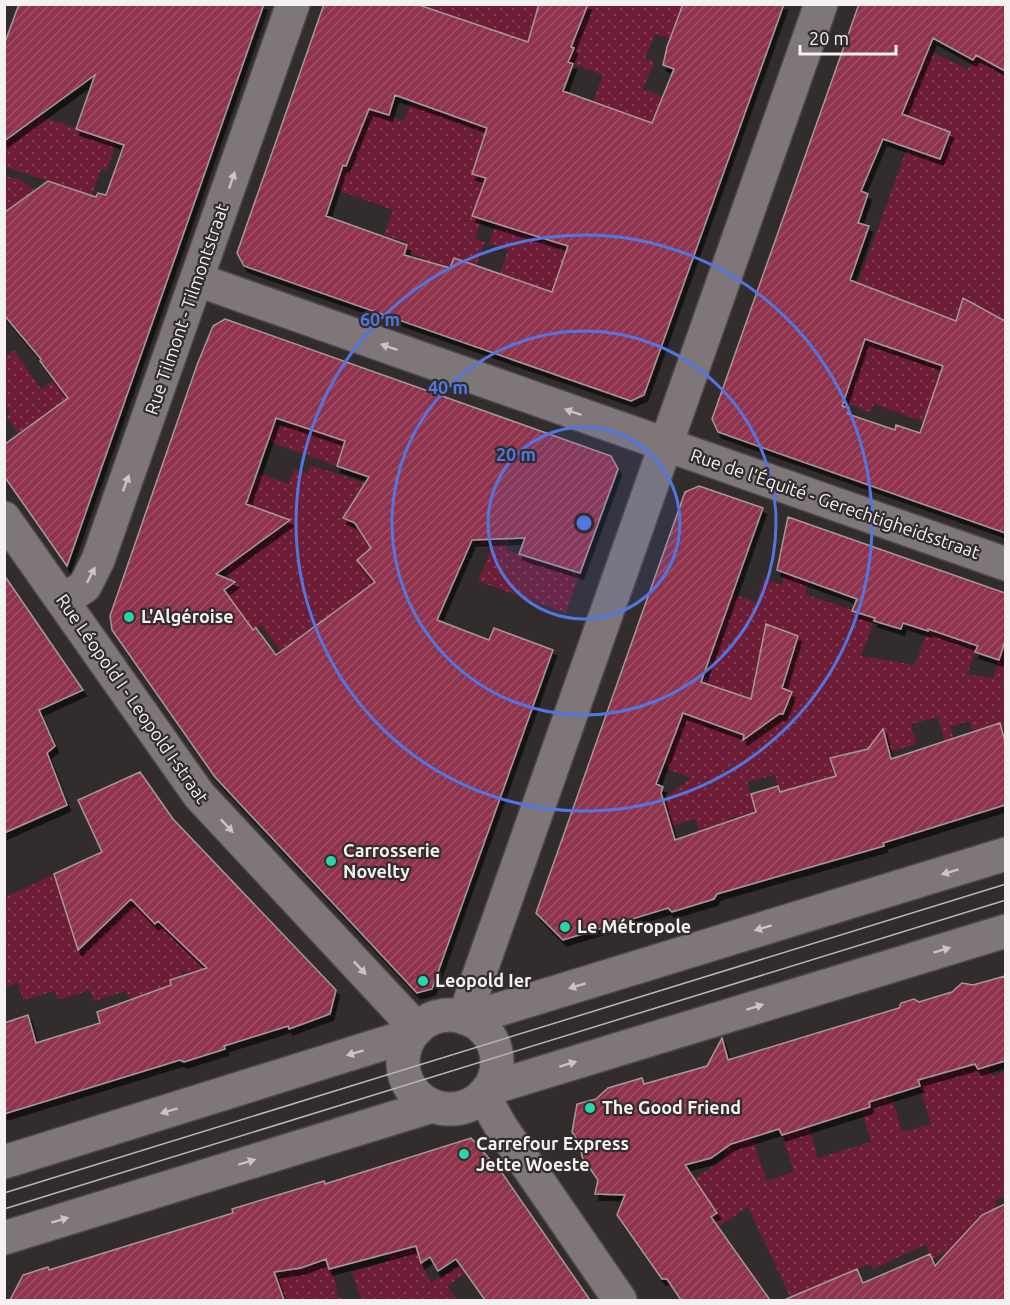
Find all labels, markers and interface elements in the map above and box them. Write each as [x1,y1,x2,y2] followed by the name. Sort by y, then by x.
[800,18,896,56] scale bar
[809,28,849,48] text: 20 m
[228,171,238,189] one-way arrow
[140,200,232,417] street label: Rue Tilmont - Tilmontstraat
[360,309,400,329] text: 60 m
[380,341,398,351] one-way arrow
[428,377,468,397] text: 40 m
[564,406,582,416] one-way arrow
[688,443,983,562] street label: Rue de l'Équité - Gerechtigheidsstraat
[496,444,536,464] text: 20 m
[121,474,131,492] one-way arrow
[574,513,594,533] centre of rings
[86,566,96,583] one-way arrow
[53,590,213,807] street label: Rue Léopold I - Leopold I-straat
[141,606,234,626] place label: L'Algéroise
[122,610,136,624] marker: L'Algéroise
[219,819,233,833] one-way arrow
[343,840,440,881] place label: Carrosserie Novelty
[324,854,338,868] marker: Carrosserie Novelty
[940,867,958,877] one-way arrow
[577,916,691,936] place label: Le Métropole
[558,920,572,934] marker: Le Métropole
[754,924,772,933] one-way arrow
[933,945,951,954] one-way arrow
[353,961,367,976] one-way arrow
[435,970,532,990] place label: Leopold Ier
[416,974,430,988] marker: Leopold Ier
[568,982,586,991] one-way arrow
[746,1002,764,1011] one-way arrow
[346,1049,364,1058] one-way arrow
[559,1059,577,1068] one-way arrow
[602,1097,741,1117] place label: The Good Friend
[583,1101,597,1115] marker: The Good Friend
[160,1107,178,1116] one-way arrow
[476,1133,629,1174] place label: Carrefour Express Jette Woeste
[457,1147,471,1161] marker: Carrefour Express Jette Woeste
[238,1157,256,1167] one-way arrow
[51,1215,69,1225] one-way arrow

